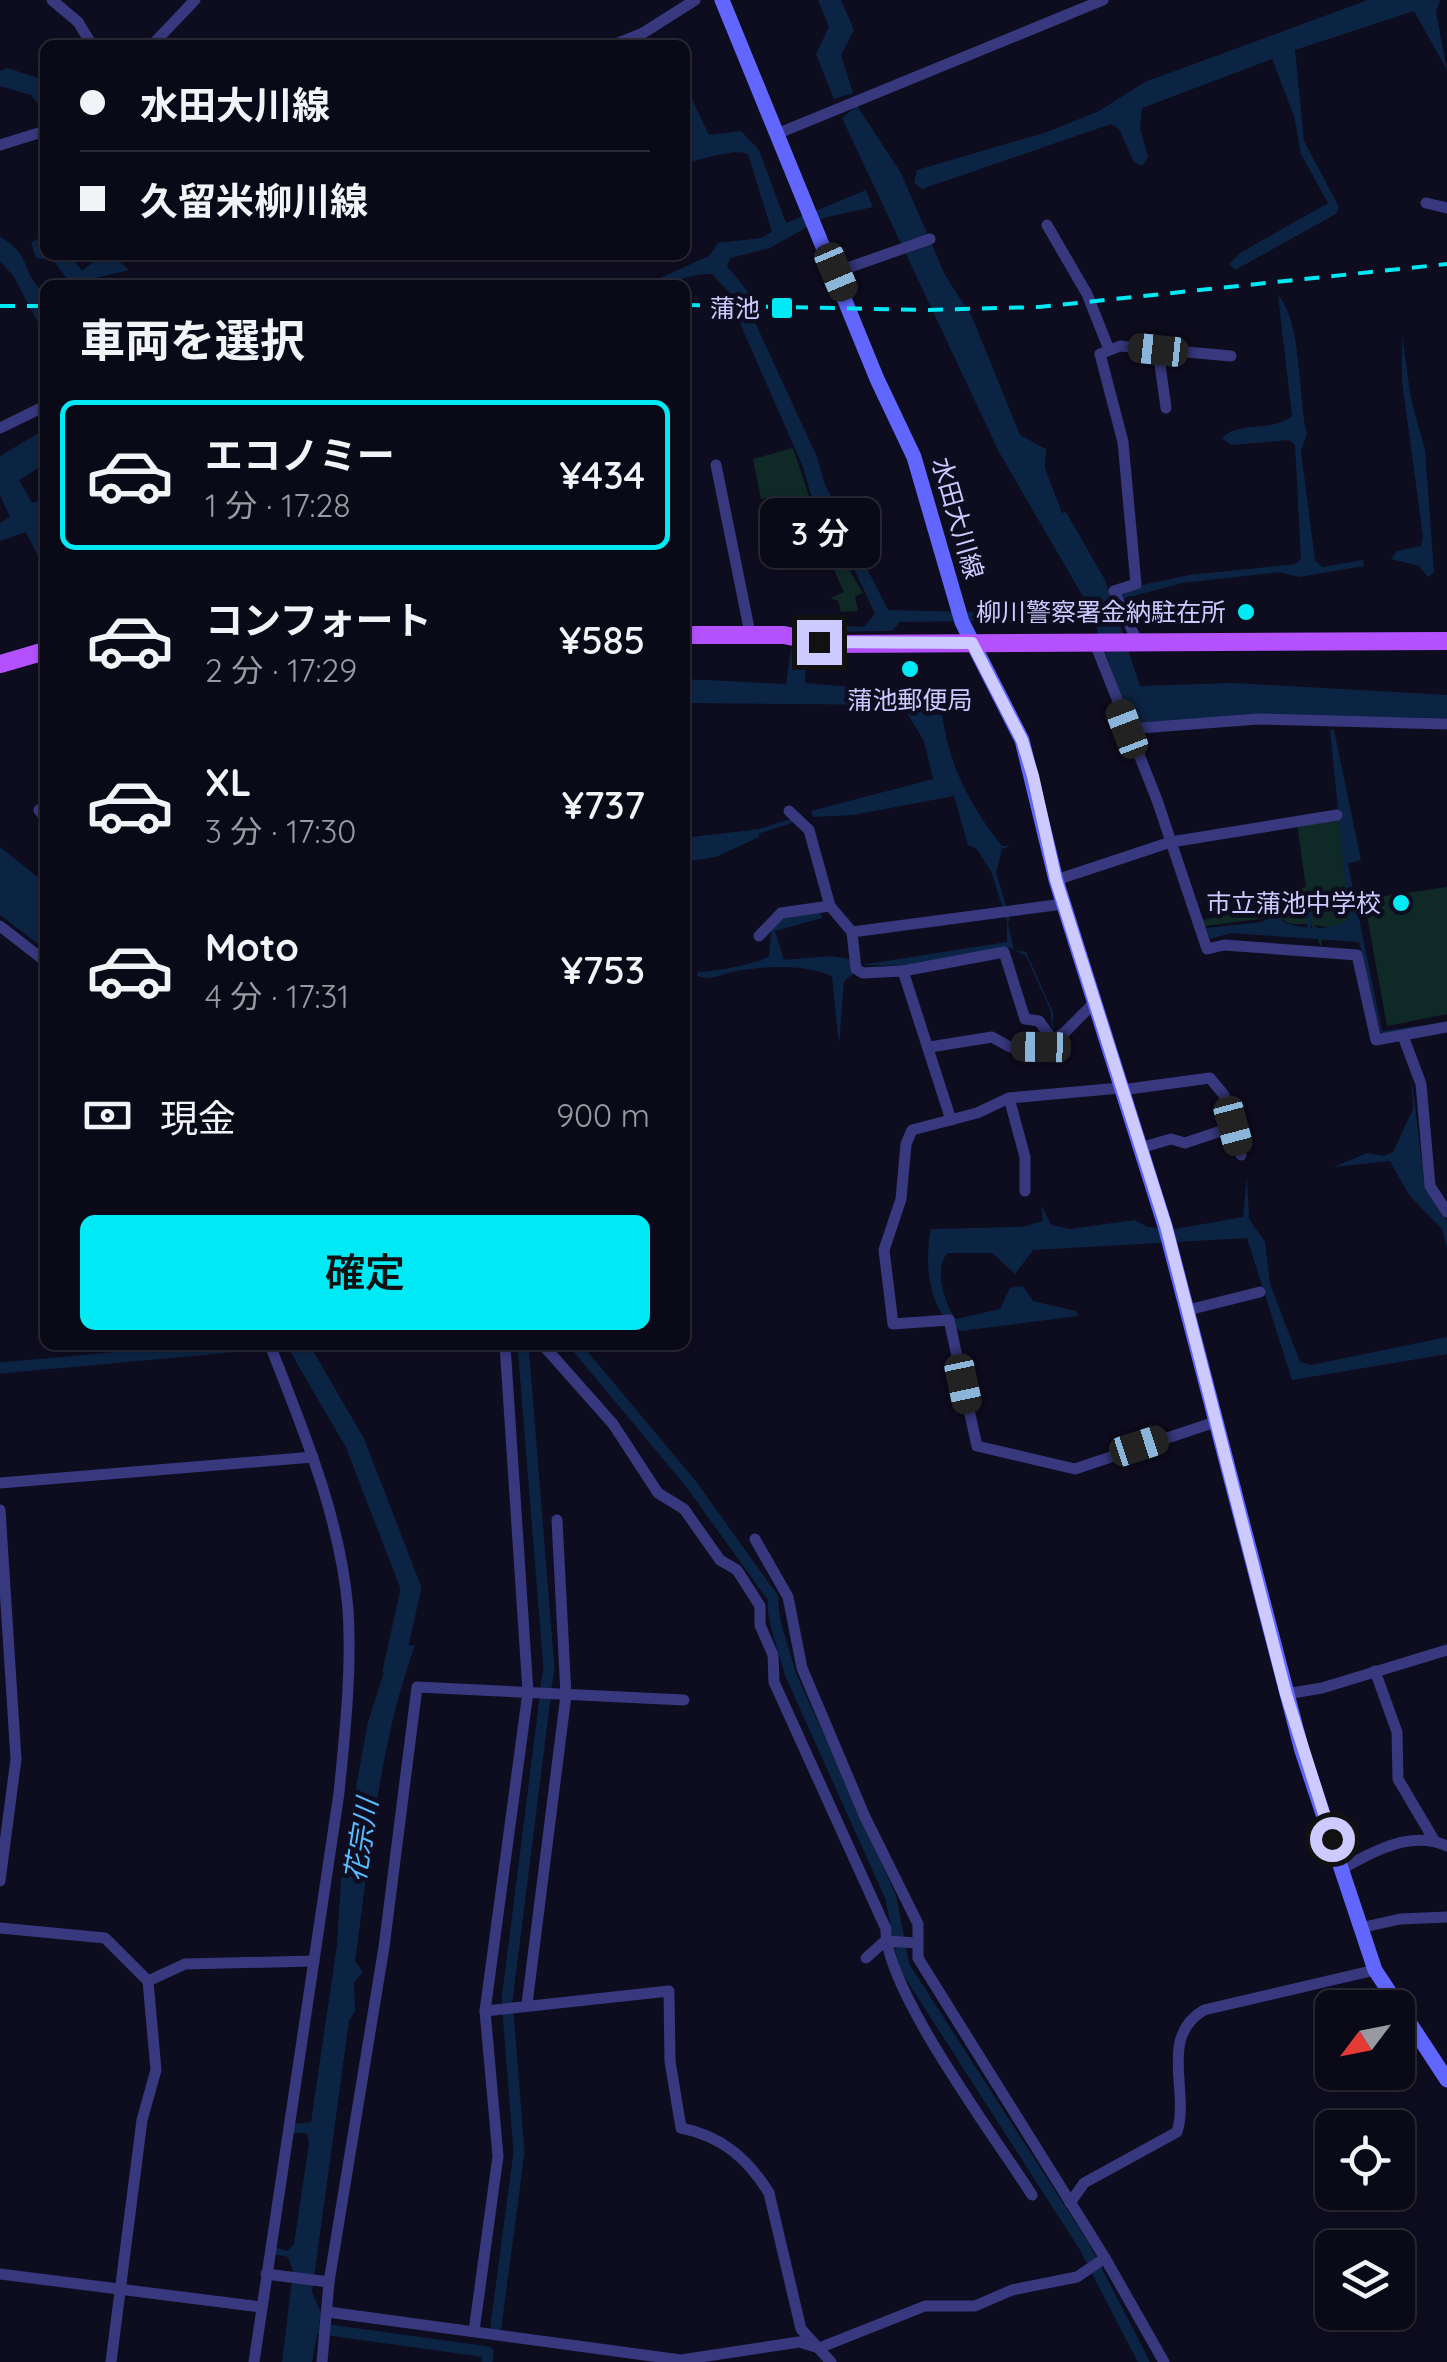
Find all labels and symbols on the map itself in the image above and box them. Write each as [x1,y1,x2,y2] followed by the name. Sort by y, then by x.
[810,239,862,305] car
[710,292,760,323] place label: 蒲池
[769,295,795,321] marker: 蒲池
[1127,332,1189,368] car
[926,454,991,582] street label: 水田大川線
[759,497,879,567] callout: 3 分
[976,596,1226,627] place label: 柳川警察署金納駐在所
[1235,601,1257,623] marker: 柳川警察署金納駐在所
[797,620,842,665] route end
[899,658,921,680] marker: 蒲池郵便局
[847,684,973,715] place label: 蒲池郵便局
[1102,696,1152,762] car
[1206,887,1381,918] place label: 市立蒲池中学校
[1390,892,1412,914] marker: 市立蒲池中学校
[1011,1031,1071,1063] car
[1211,1093,1255,1159] car
[942,1352,984,1416] car
[1106,1422,1172,1470] car
[337,1793,385,1884] water label: 花宗川
[1310,1817,1355,1862] route start
[1315,1990,1415,2090] north arrow

